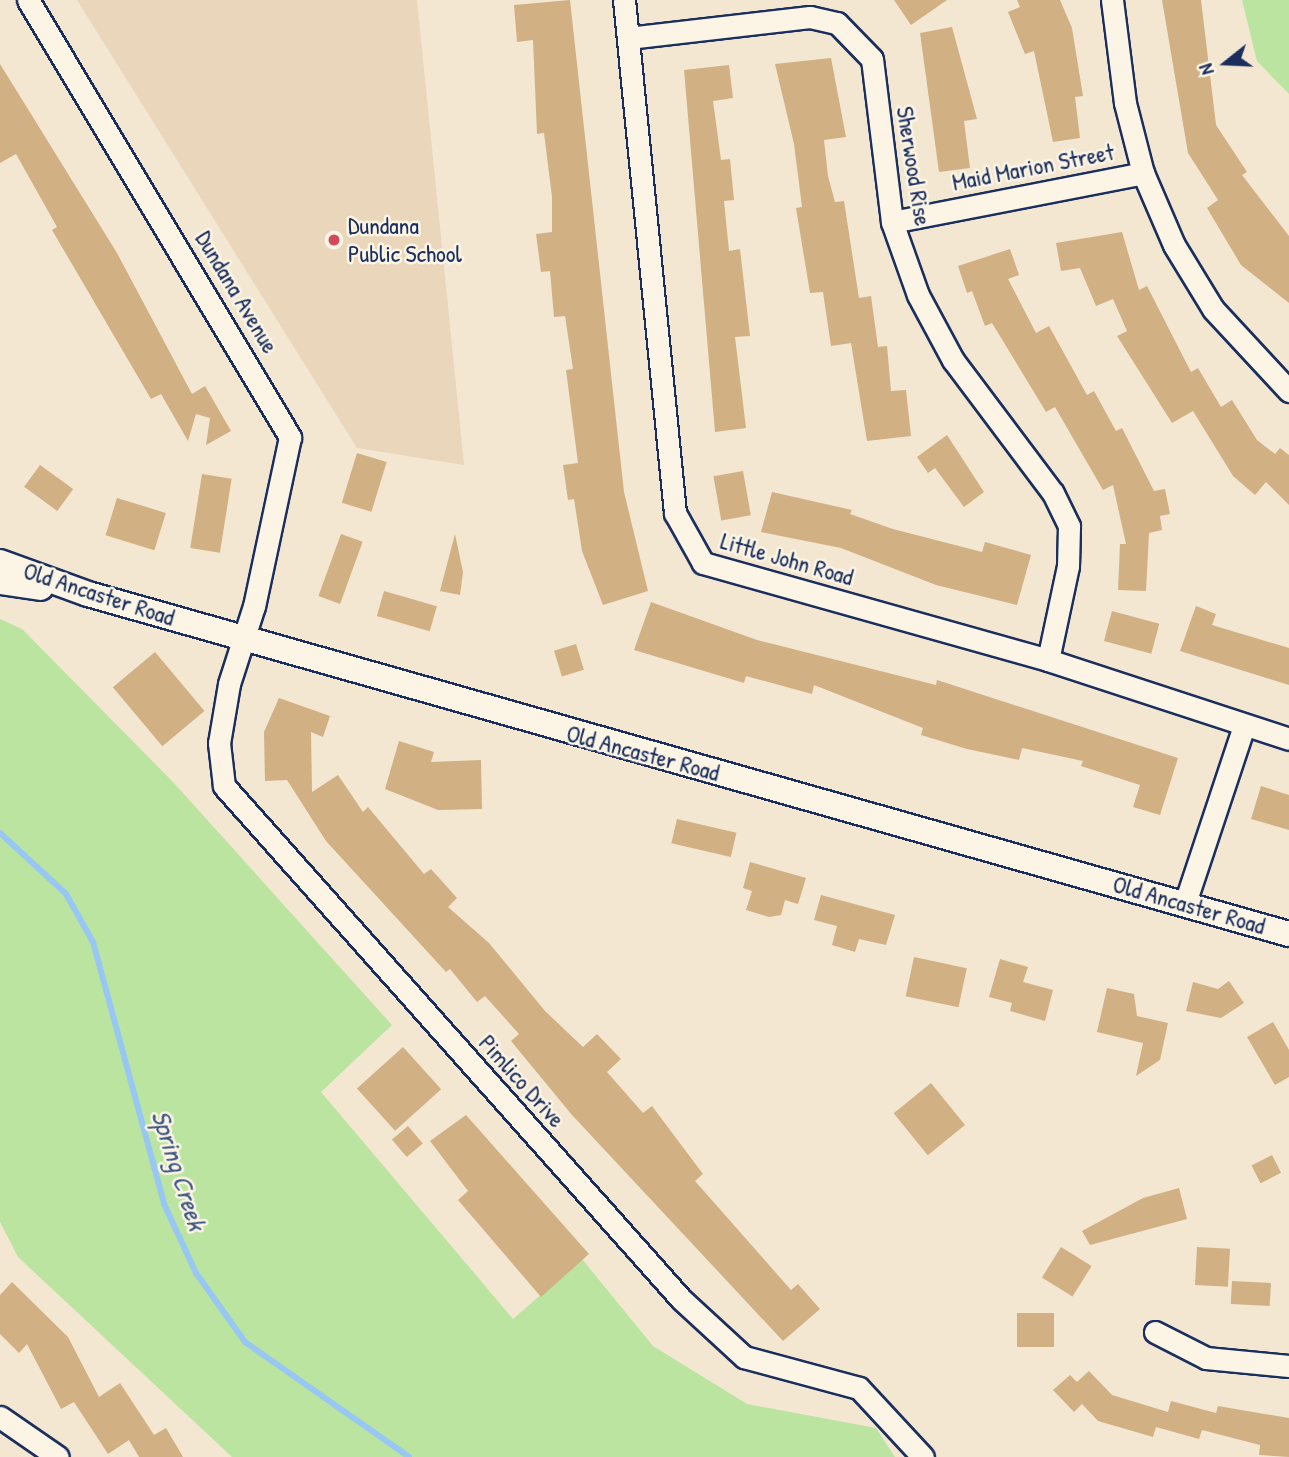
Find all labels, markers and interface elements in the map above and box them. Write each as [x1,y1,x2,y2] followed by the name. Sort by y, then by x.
[1191,28,1261,98] north arrow
[1192,61,1220,78] text: N
[890,104,938,228] street label: Sherwood Rise
[950,137,1116,197] street label: Maid Marion Street
[348,212,462,268] place label: Dundana Public School
[189,226,285,358] street label: Dundana Avenue
[326,232,342,248] marker: Dundana Public School
[717,526,857,592] street label: Little John Road
[20,556,178,632] street label: Old Ancaster Road
[563,719,723,787] street label: Old Ancaster Road
[1110,870,1268,940] street label: Old Ancaster Road
[473,1029,571,1133] street label: Pimlico Drive
[145,1106,213,1234] water label: Spring Creek

